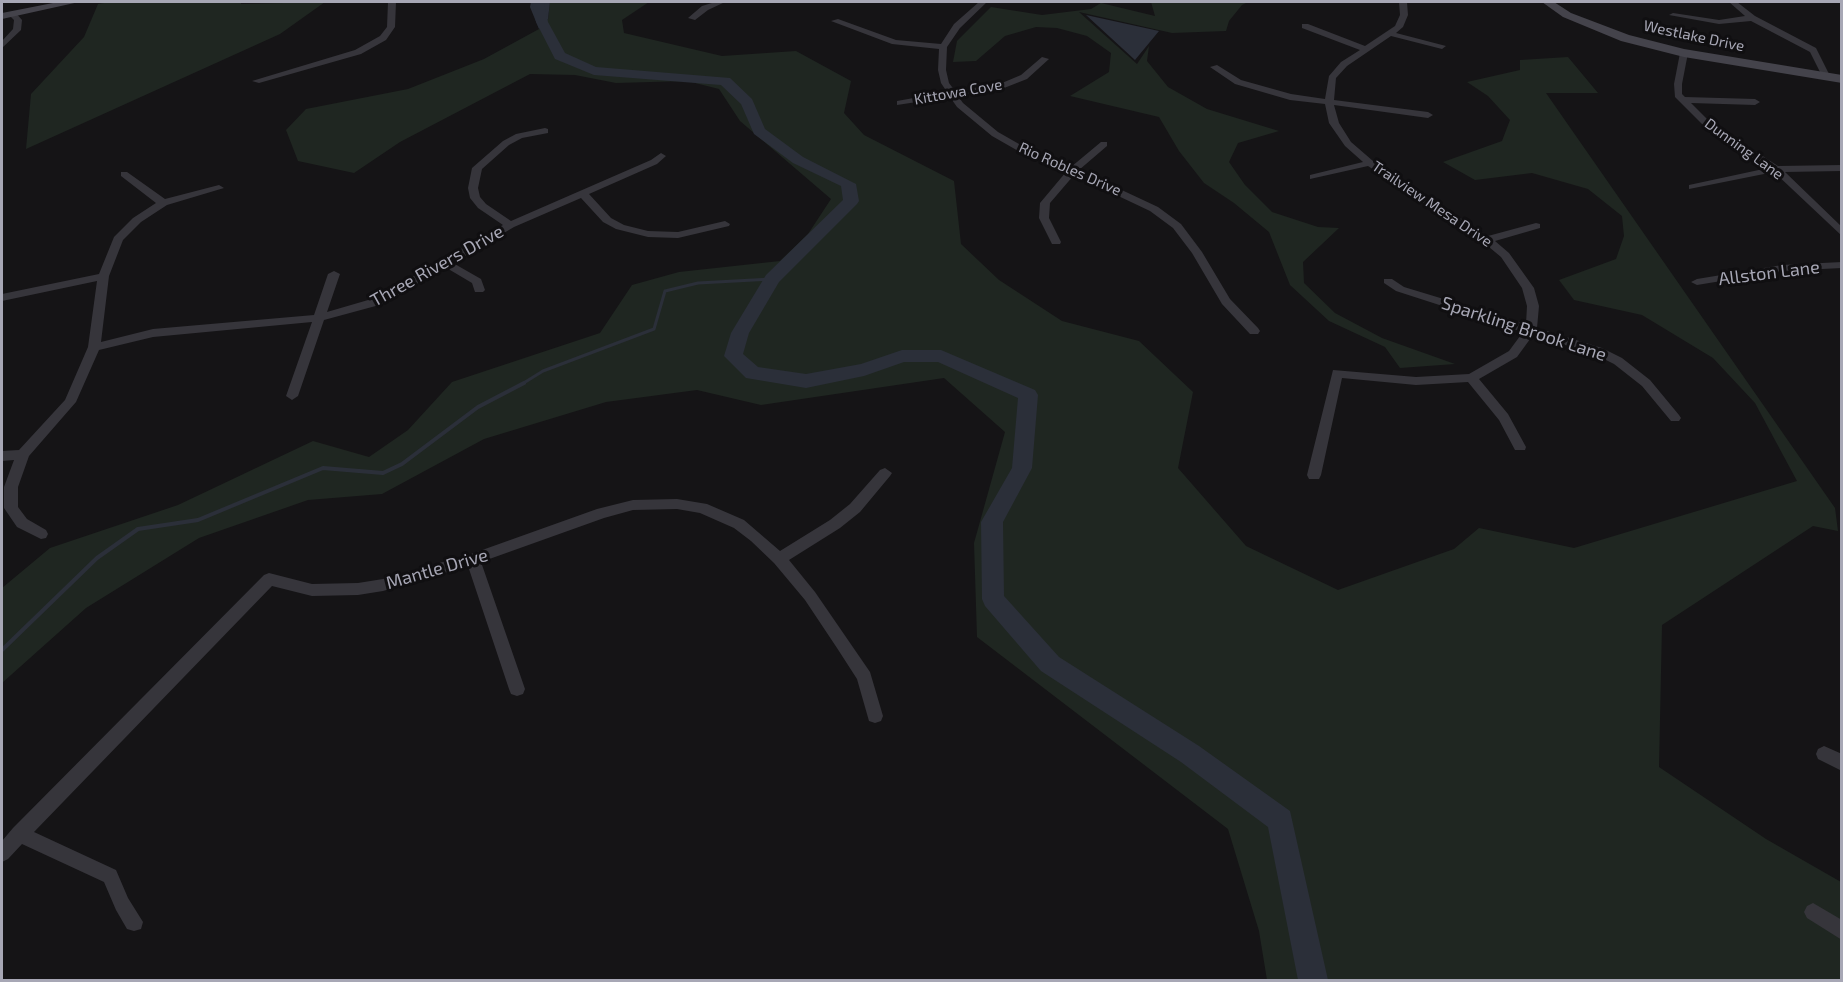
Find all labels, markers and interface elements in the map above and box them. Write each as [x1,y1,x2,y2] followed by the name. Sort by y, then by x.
[1642,17,1746,55] street label: Westlake Drive
[912,75,1004,109] street label: Kittowa Cove
[1701,114,1787,184] street label: Dunning Lane
[1016,138,1124,200] street label: Rio Robles Drive
[1369,157,1495,251] street label: Trailview Mesa Drive
[367,220,507,312] street label: Three Rivers Drive
[1717,256,1821,290] street label: Allston Lane
[1439,292,1609,366] street label: Sparkling Brook Lane
[384,544,490,594] street label: Mantle Drive

